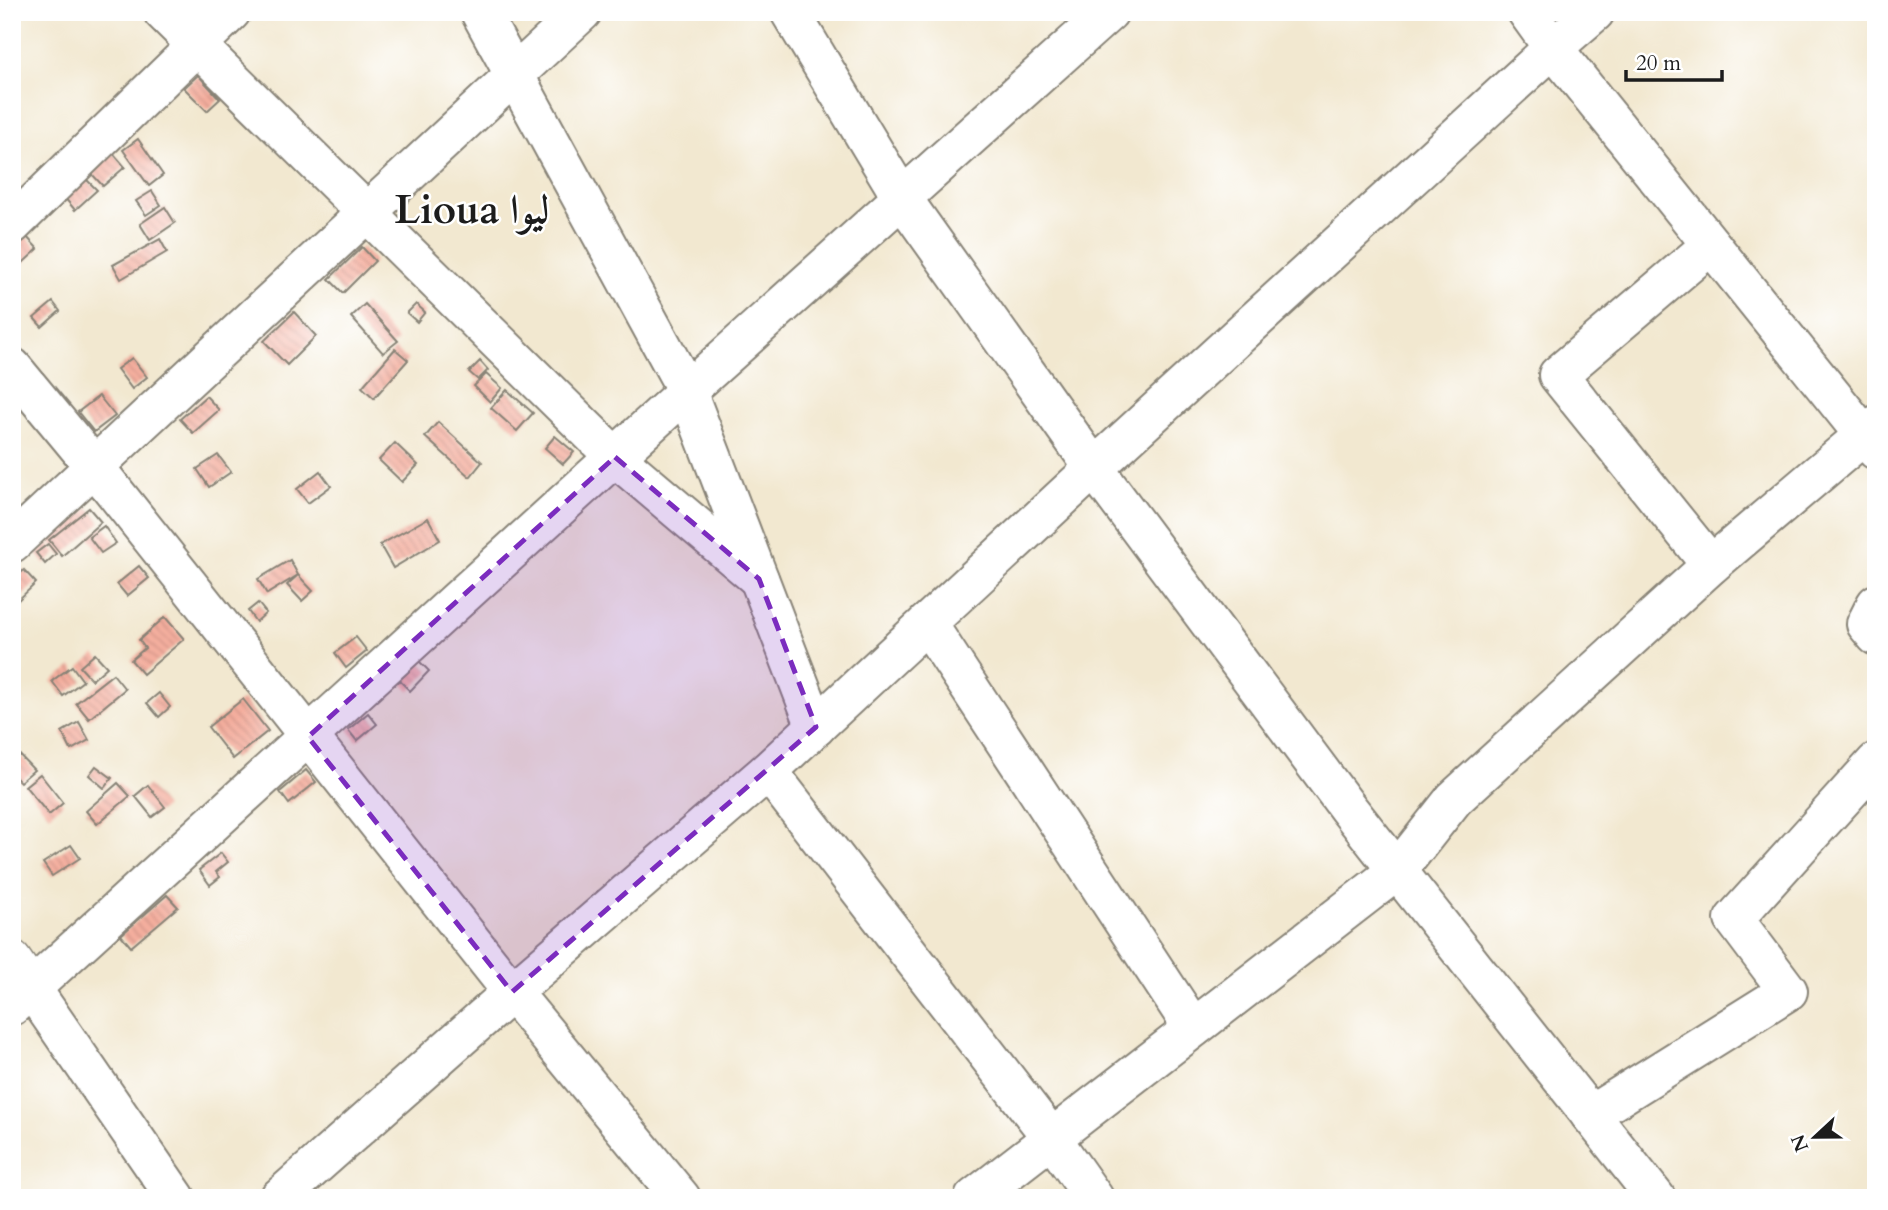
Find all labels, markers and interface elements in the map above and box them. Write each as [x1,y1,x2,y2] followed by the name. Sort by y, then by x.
[1626,38,1722,82] scale bar
[1636,49,1681,78] text: 20 m
[395,183,549,238] district label: Lioua ليوا
[1780,1102,1850,1172] north arrow
[1785,1130,1815,1156] text: N

